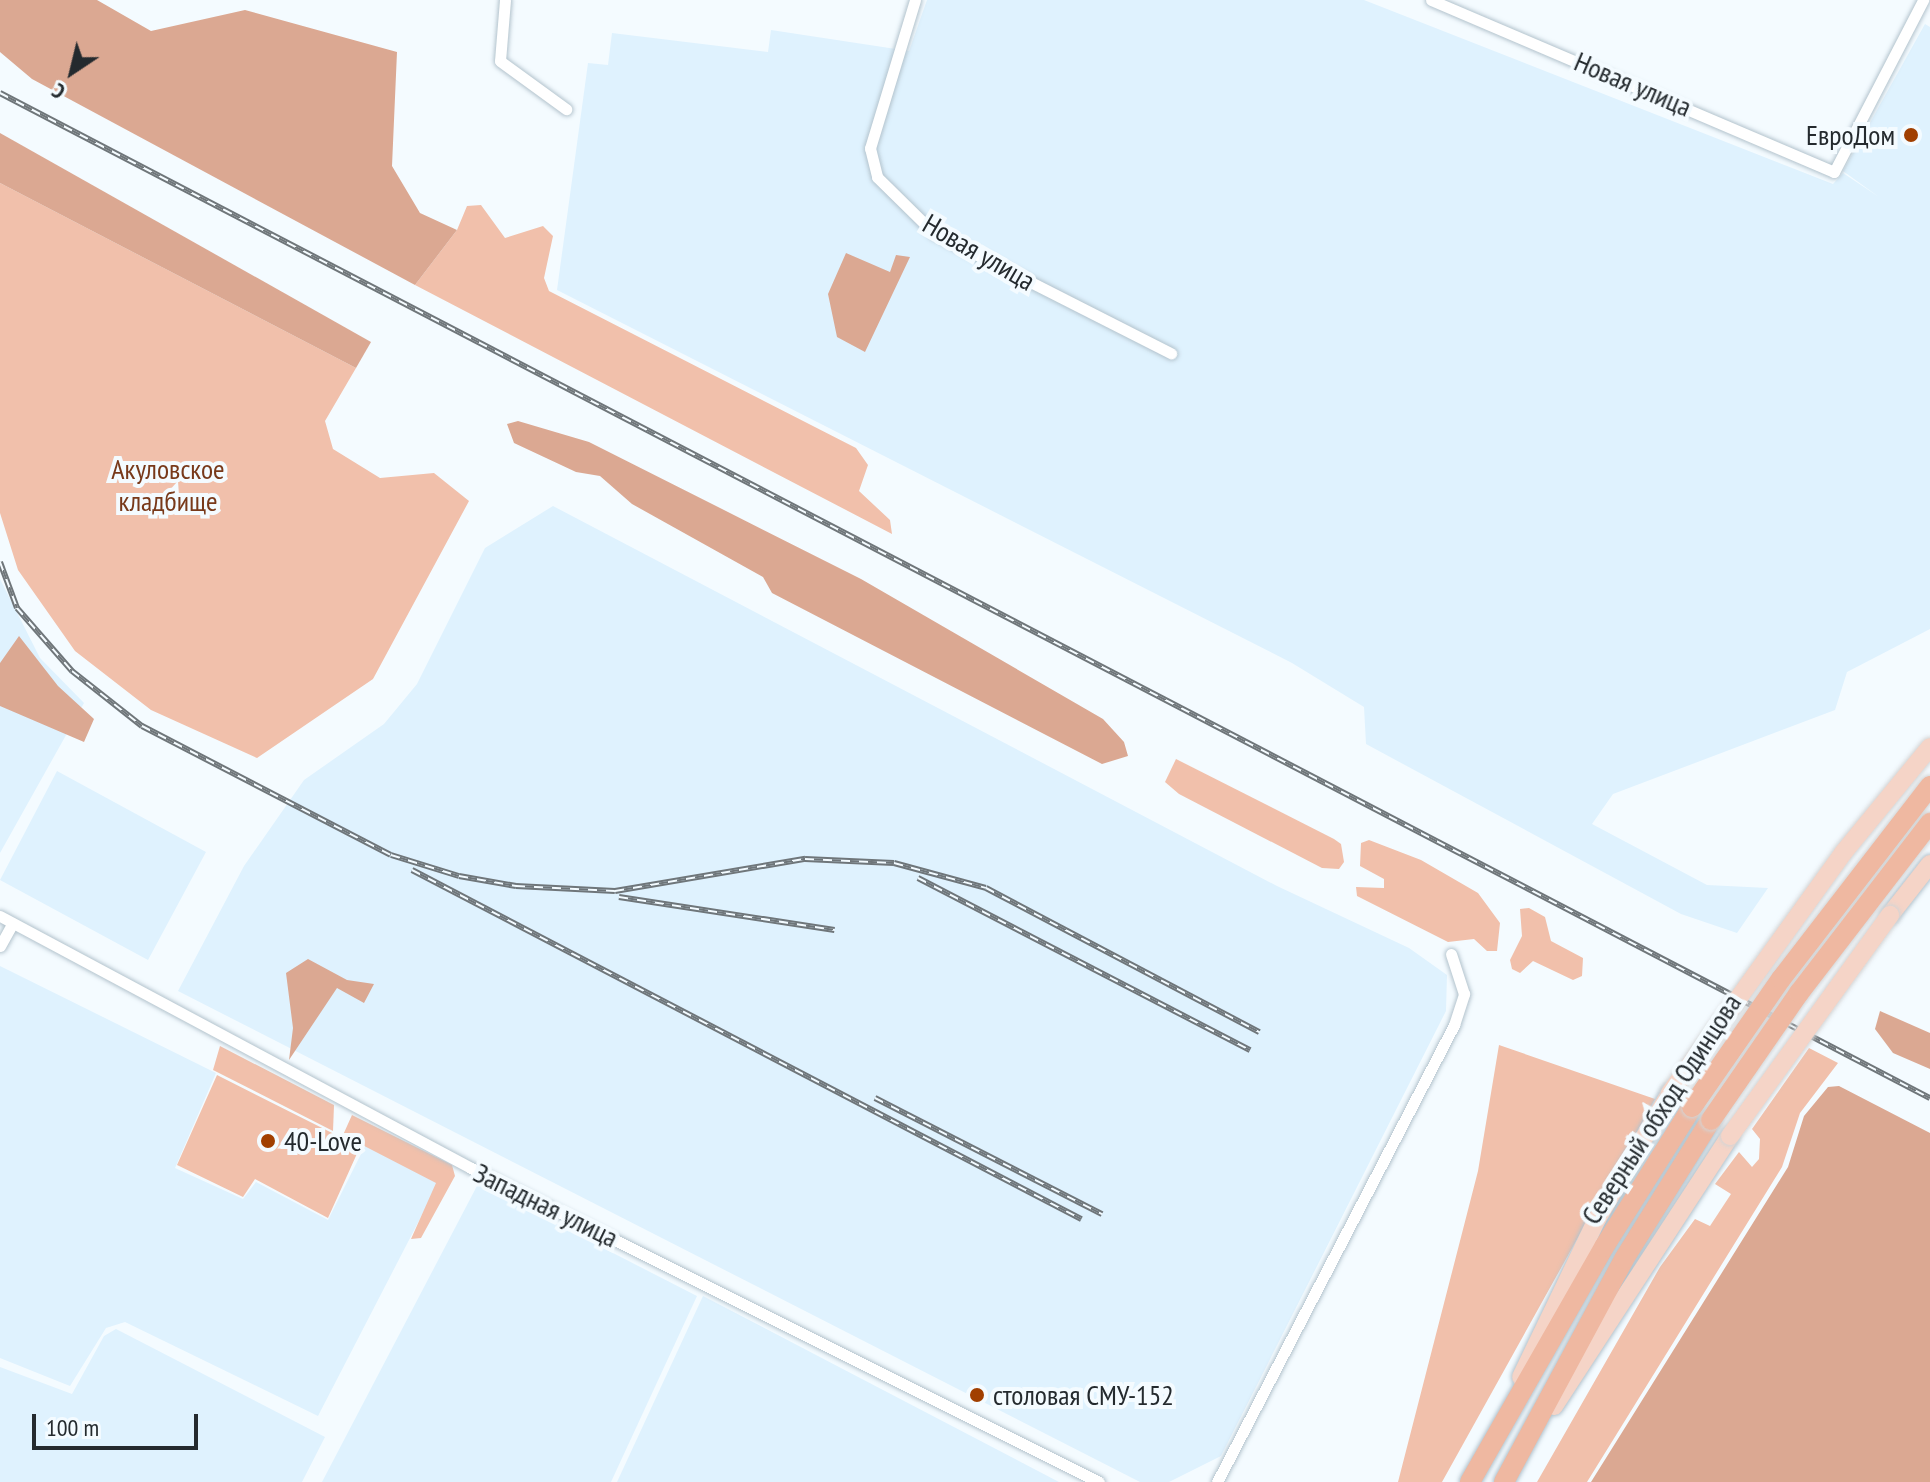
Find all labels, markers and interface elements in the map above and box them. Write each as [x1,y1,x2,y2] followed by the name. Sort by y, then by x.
[32,32,112,112] north arrow
[1569,44,1697,124] street label: Новая улица
[46,77,70,106] text: С
[1806,118,1895,152] place label: ЕвроДом
[1902,126,1920,144] marker: ЕвроДом
[917,207,1041,297] street label: Новая улица
[111,452,225,518] park label: Акуловское кладбище
[1574,988,1748,1230] street label: Северный обход Одинцова
[284,1124,362,1158] place label: 40-Love
[259,1132,277,1150] marker: 40-Love
[468,1156,624,1254] street label: Западная улица
[993,1378,1174,1412] place label: столовая СМУ-152
[968,1386,986,1404] marker: столовая СМУ-152
[36,1398,202,1448] scale bar
[46,1412,99,1443] text: 100 m

